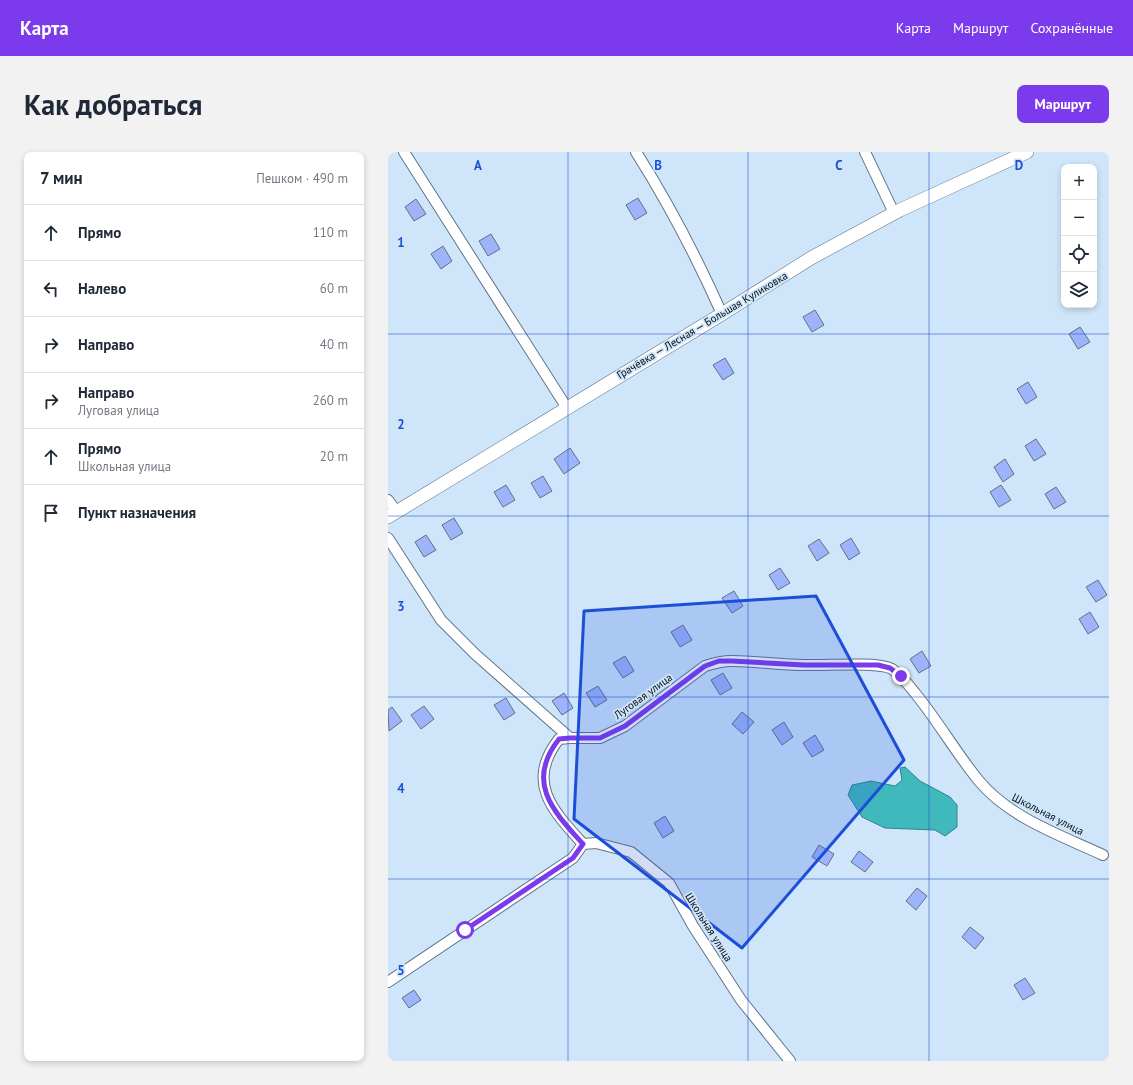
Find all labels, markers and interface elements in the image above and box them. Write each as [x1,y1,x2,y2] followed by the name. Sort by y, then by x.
[20,16,69,40] text: Карта
[896,19,931,37] text: Карта
[953,19,1008,37] text: Маршрут
[1030,19,1113,37] text: Сохранённые
[1017,85,1109,123] button: Маршрут
[24,86,202,123] text: Как добраться
[474,157,482,174] text: A
[654,157,662,174] text: B
[835,157,843,174] text: C
[1015,157,1023,174] text: D
[1061,164,1097,308] map controls
[1061,164,1097,200] button: +
[40,167,83,189] text: 7 мин
[256,170,348,187] text: Пешком · 490 m
[1061,200,1097,236] button: −
[40,222,62,244] icon: ahead
[78,223,121,242] text: Прямо
[313,224,348,241] text: 110 m
[397,234,405,251] text: 1
[1061,236,1097,272] button: locate
[614,268,790,382] street label: Грачёвка — Лесная — Большая Куликовка
[1061,272,1097,308] button: layers
[40,278,62,300] icon: left
[78,279,126,298] text: Налево
[320,280,348,297] text: 60 m
[40,334,62,356] icon: right
[78,335,134,354] text: Направо
[320,336,348,353] text: 40 m
[78,383,134,402] text: Направо
[40,390,62,412] icon: right
[313,392,348,409] text: 260 m
[78,402,159,419] text: Луговая улица
[397,416,405,433] text: 2
[78,439,121,458] text: Прямо
[40,446,62,468] icon: ahead
[320,448,348,465] text: 20 m
[78,458,171,475] text: Школьная улица
[40,502,62,524] icon: arrive
[78,503,196,522] text: Пункт назначения
[397,598,405,615] text: 3
[892,667,910,685] route end
[610,670,675,722] street label: Луговая улица
[397,780,405,797] text: 4
[1010,790,1086,838] street label: Школьная улица
[682,890,736,964] street label: Школьная улица
[456,921,474,939] route start
[397,962,405,979] text: 5

